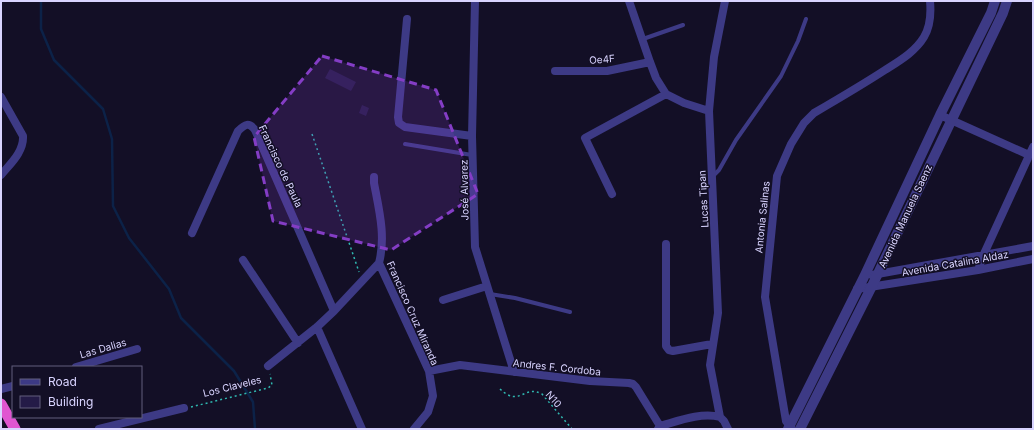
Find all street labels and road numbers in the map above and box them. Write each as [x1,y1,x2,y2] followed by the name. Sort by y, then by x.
[589,52,615,66] street label: Oe4F
[257,123,305,209] street label: Francisco de Paula
[457,159,471,221] street label: José Alvarez
[876,162,934,270] street label: Avenida Manuela Saenz
[695,170,711,228] street label: Lucas Tipan
[752,180,772,254] street label: Antonia Salinas
[901,248,1009,278] street label: Avenida Catalina Aldaz
[385,259,441,367] street label: Francisco Cruz Miranda
[78,336,128,360] street label: Las Dalias
[512,356,602,378] street label: Andres F. Cordoba
[202,373,262,399] street label: Los Claveles
[544,388,564,410] street label: N10

